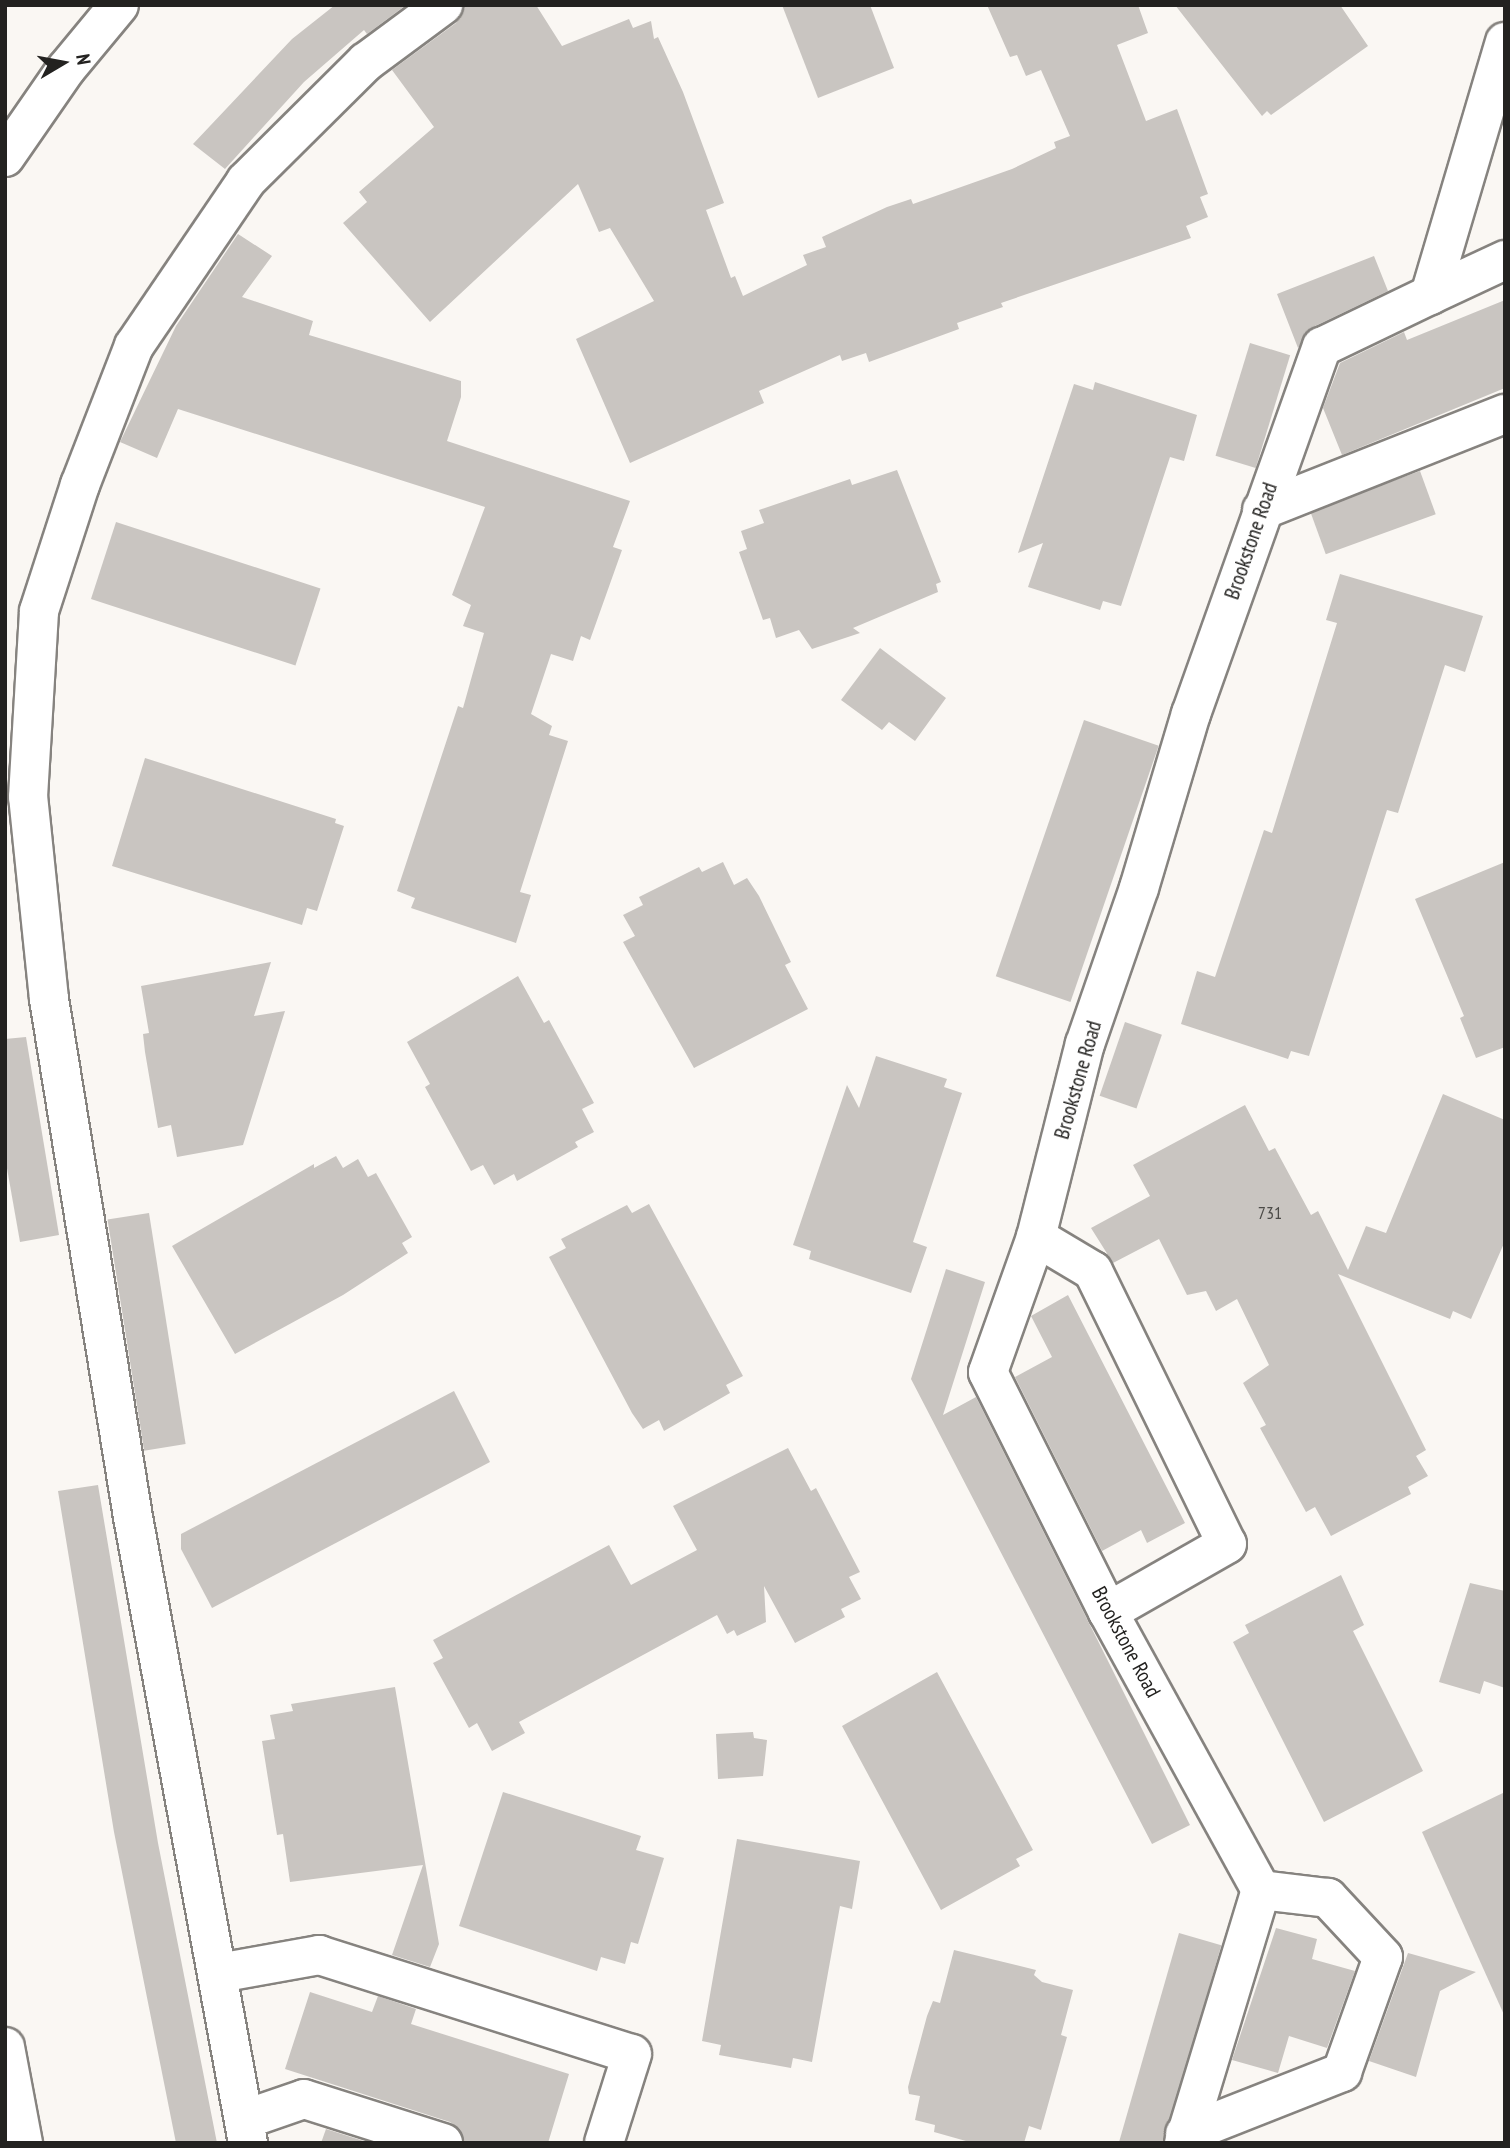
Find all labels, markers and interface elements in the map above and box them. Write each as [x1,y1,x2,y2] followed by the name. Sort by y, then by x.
[28,28,98,98] north arrow
[71,52,96,66] text: N
[1219,479,1283,603] street label: Brookstone Road
[1049,1018,1107,1142] street label: Brookstone Road
[1258,1202,1282,1224] house number: 731
[1086,1582,1166,1702] street label: Brookstone Road

